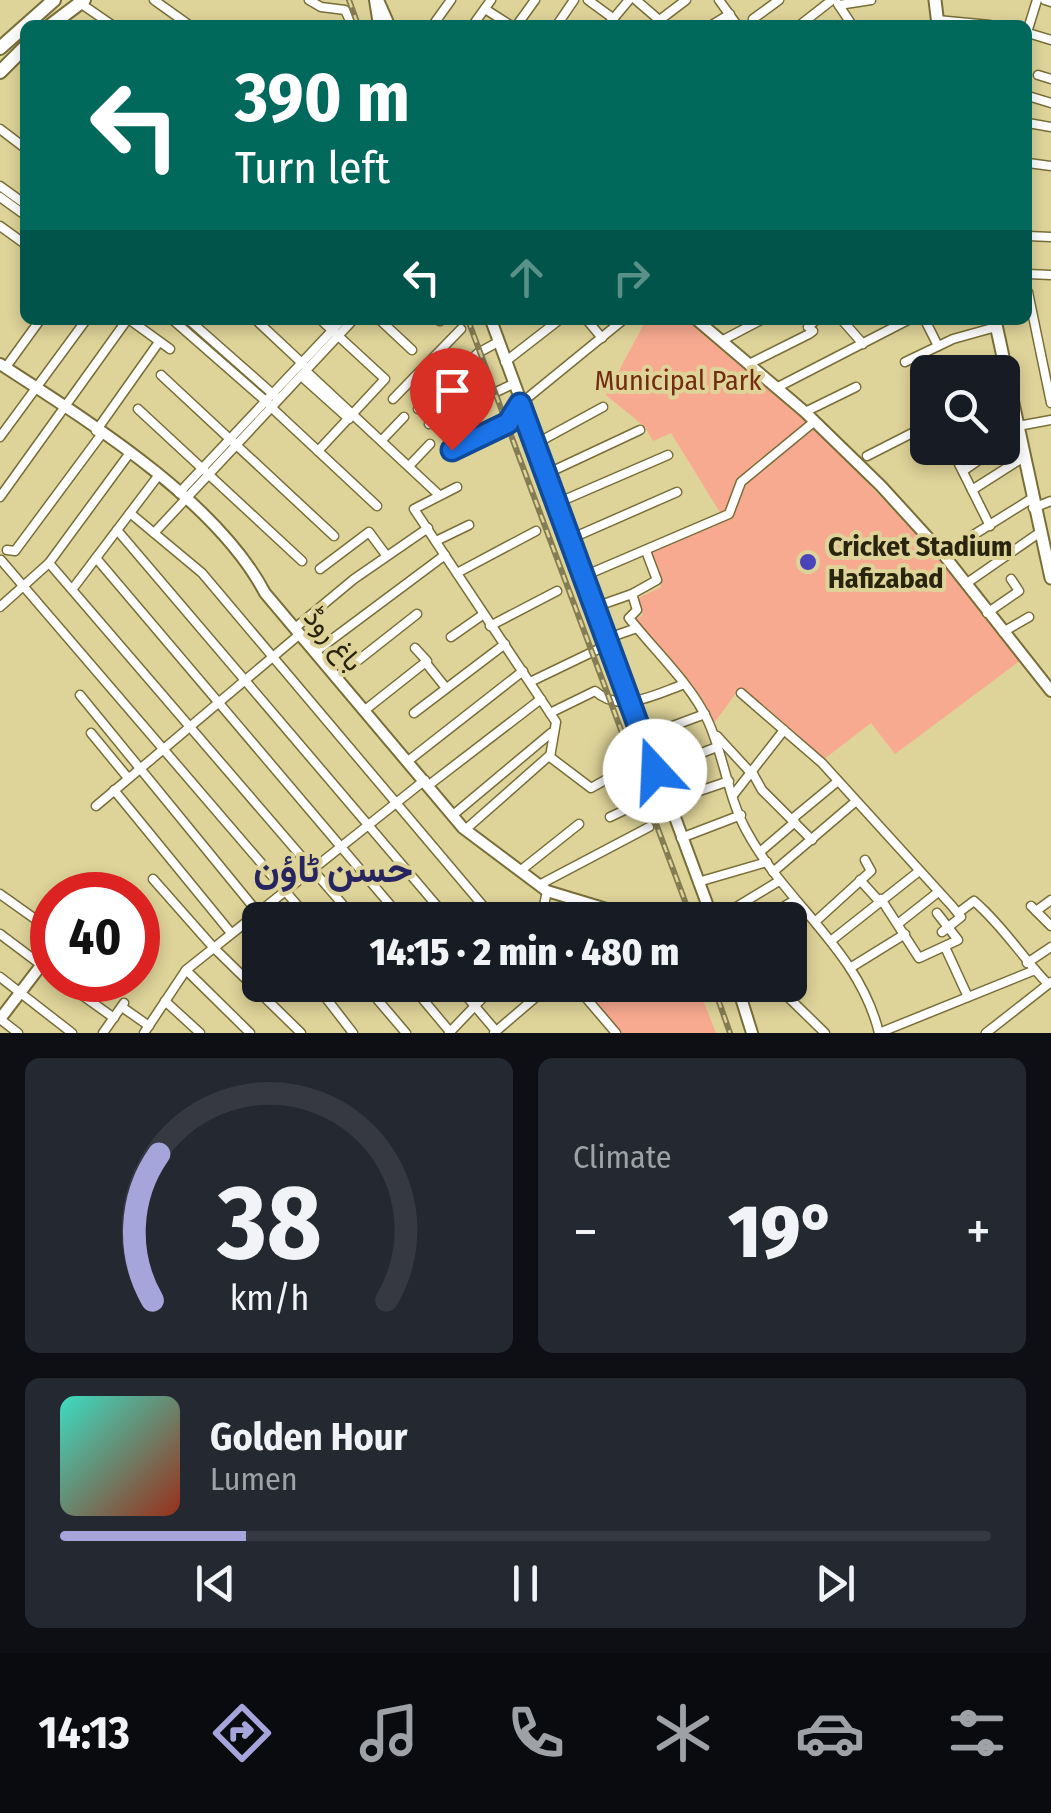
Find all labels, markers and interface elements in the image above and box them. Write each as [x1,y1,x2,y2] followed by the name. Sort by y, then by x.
[235,56,410,140] text: 390 m
[70,60,200,190] icon: left
[235,141,390,195] text: Turn left
[394,250,449,305] icon: left
[499,250,554,305] icon: ahead
[604,250,659,305] icon: right
[410,348,495,451] pin
[910,355,1020,465] map controls
[910,355,1020,465] button: search
[425,363,480,418] icon: arrive
[594,364,763,397] park label: Municipal Park
[828,530,1012,595] place label: Cricket Stadium Hafizabad
[797,551,819,573] marker: Cricket Stadium Hafizabad
[296,601,370,679] street label: باغ روڈ
[603,719,707,823] position arrow
[253,846,413,893] district label: حسن ٹاؤن
[30,872,160,1002] speed limit sign: 40
[370,929,679,975] text: 14:15 · 2 min · 480 m
[573,1138,672,1176] text: Climate
[216,1161,321,1286] text: 38
[728,1187,835,1277] text: 19°
[573,1199,598,1265] text: −
[966,1199,991,1265] text: +
[229,1277,309,1319] text: km/h
[210,1414,408,1460] text: Golden Hour
[210,1460,298,1498] text: Lumen
[188,1556,243,1611] icon: previous
[498,1556,553,1611] icon: pause
[808,1556,863,1611] icon: next
[207,1698,277,1768] icon: directions
[354,1698,424,1768] icon: music
[501,1698,571,1768] icon: phone
[648,1698,718,1768] icon: climate
[795,1698,865,1768] icon: car
[942,1698,1012,1768] icon: filters
[39,1706,130,1760] text: 14:13

